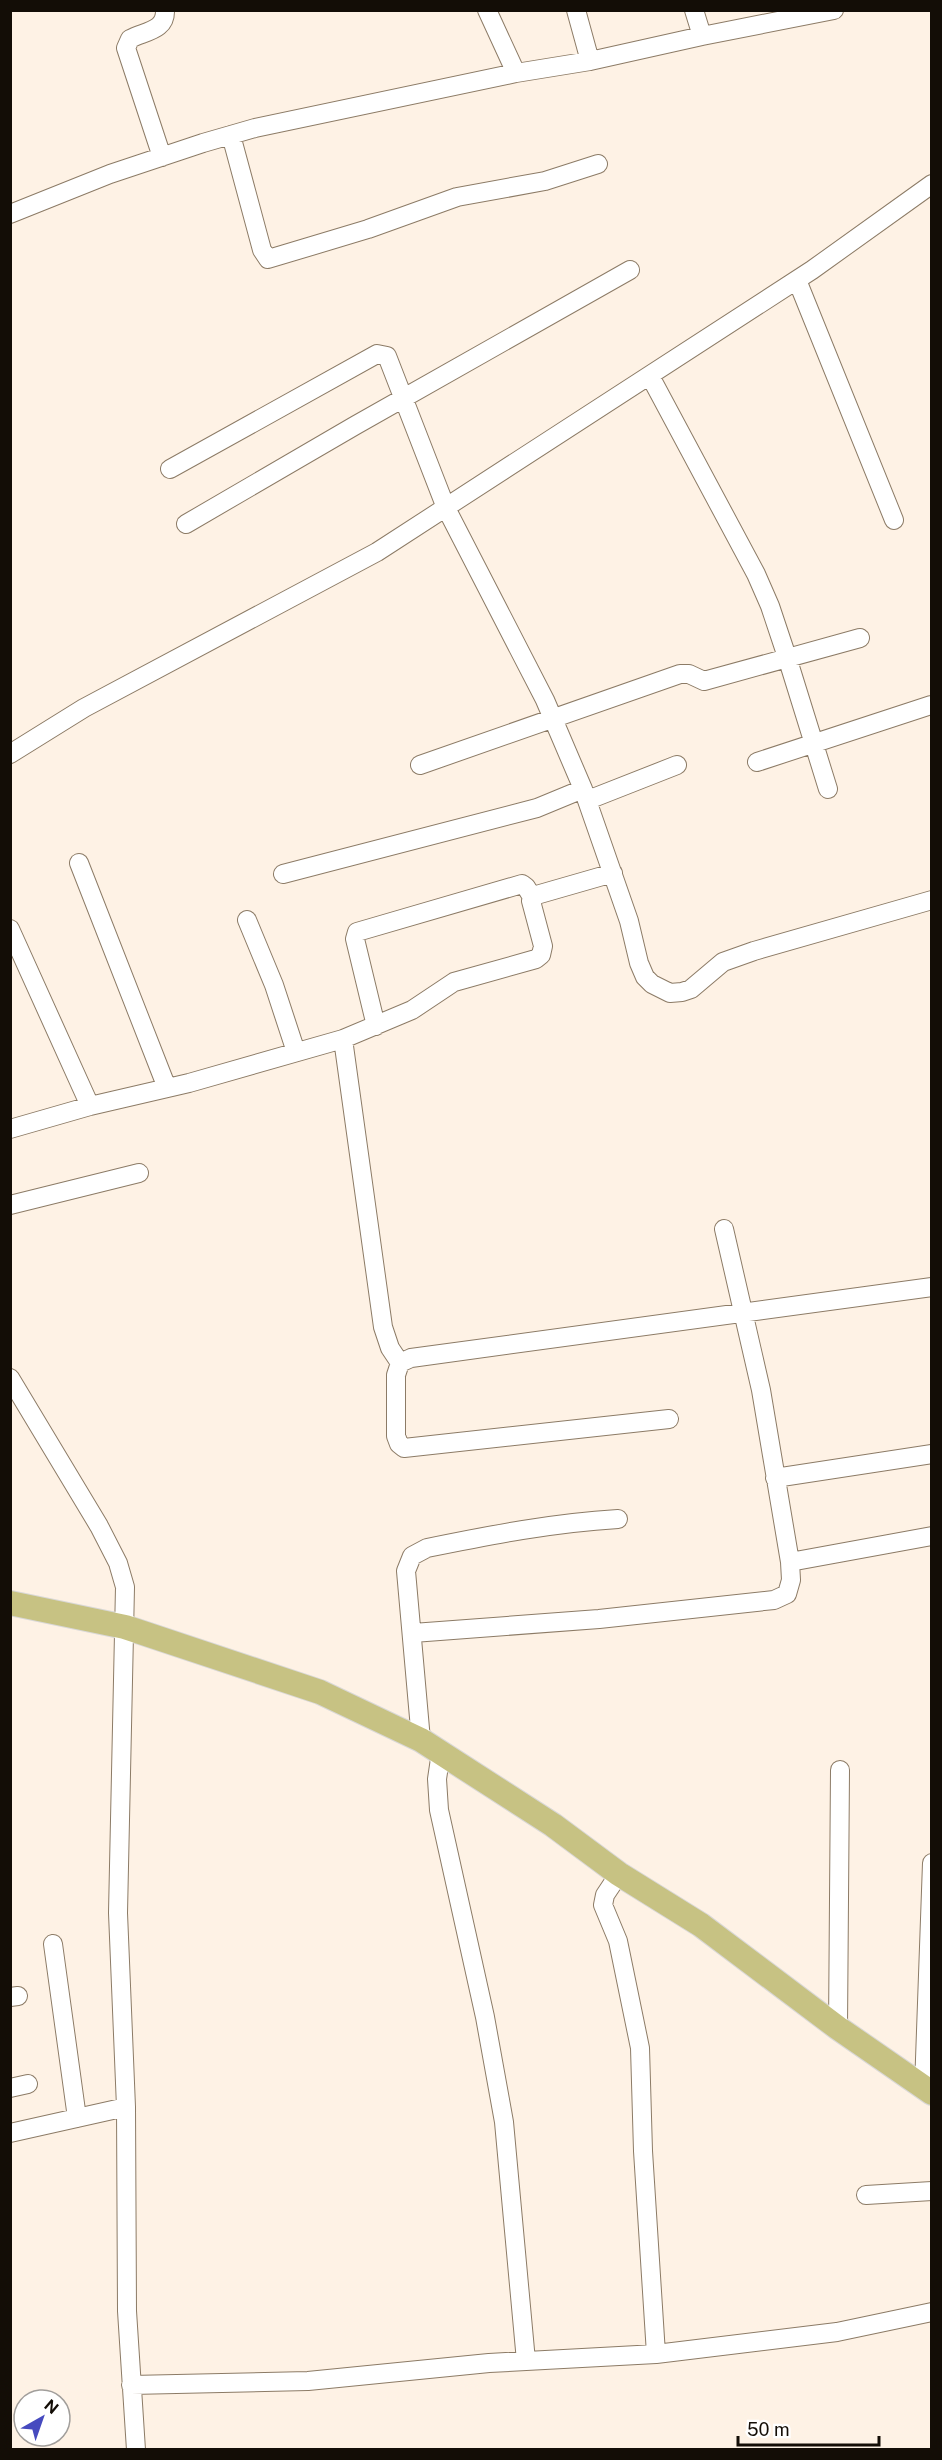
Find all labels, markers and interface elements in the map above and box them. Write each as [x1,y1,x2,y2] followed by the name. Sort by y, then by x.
[12,2388,72,2448] north arrow
[40,2396,62,2418] text: N
[738,2409,879,2447] scale bar
[747,2419,790,2440] text: 50 m

